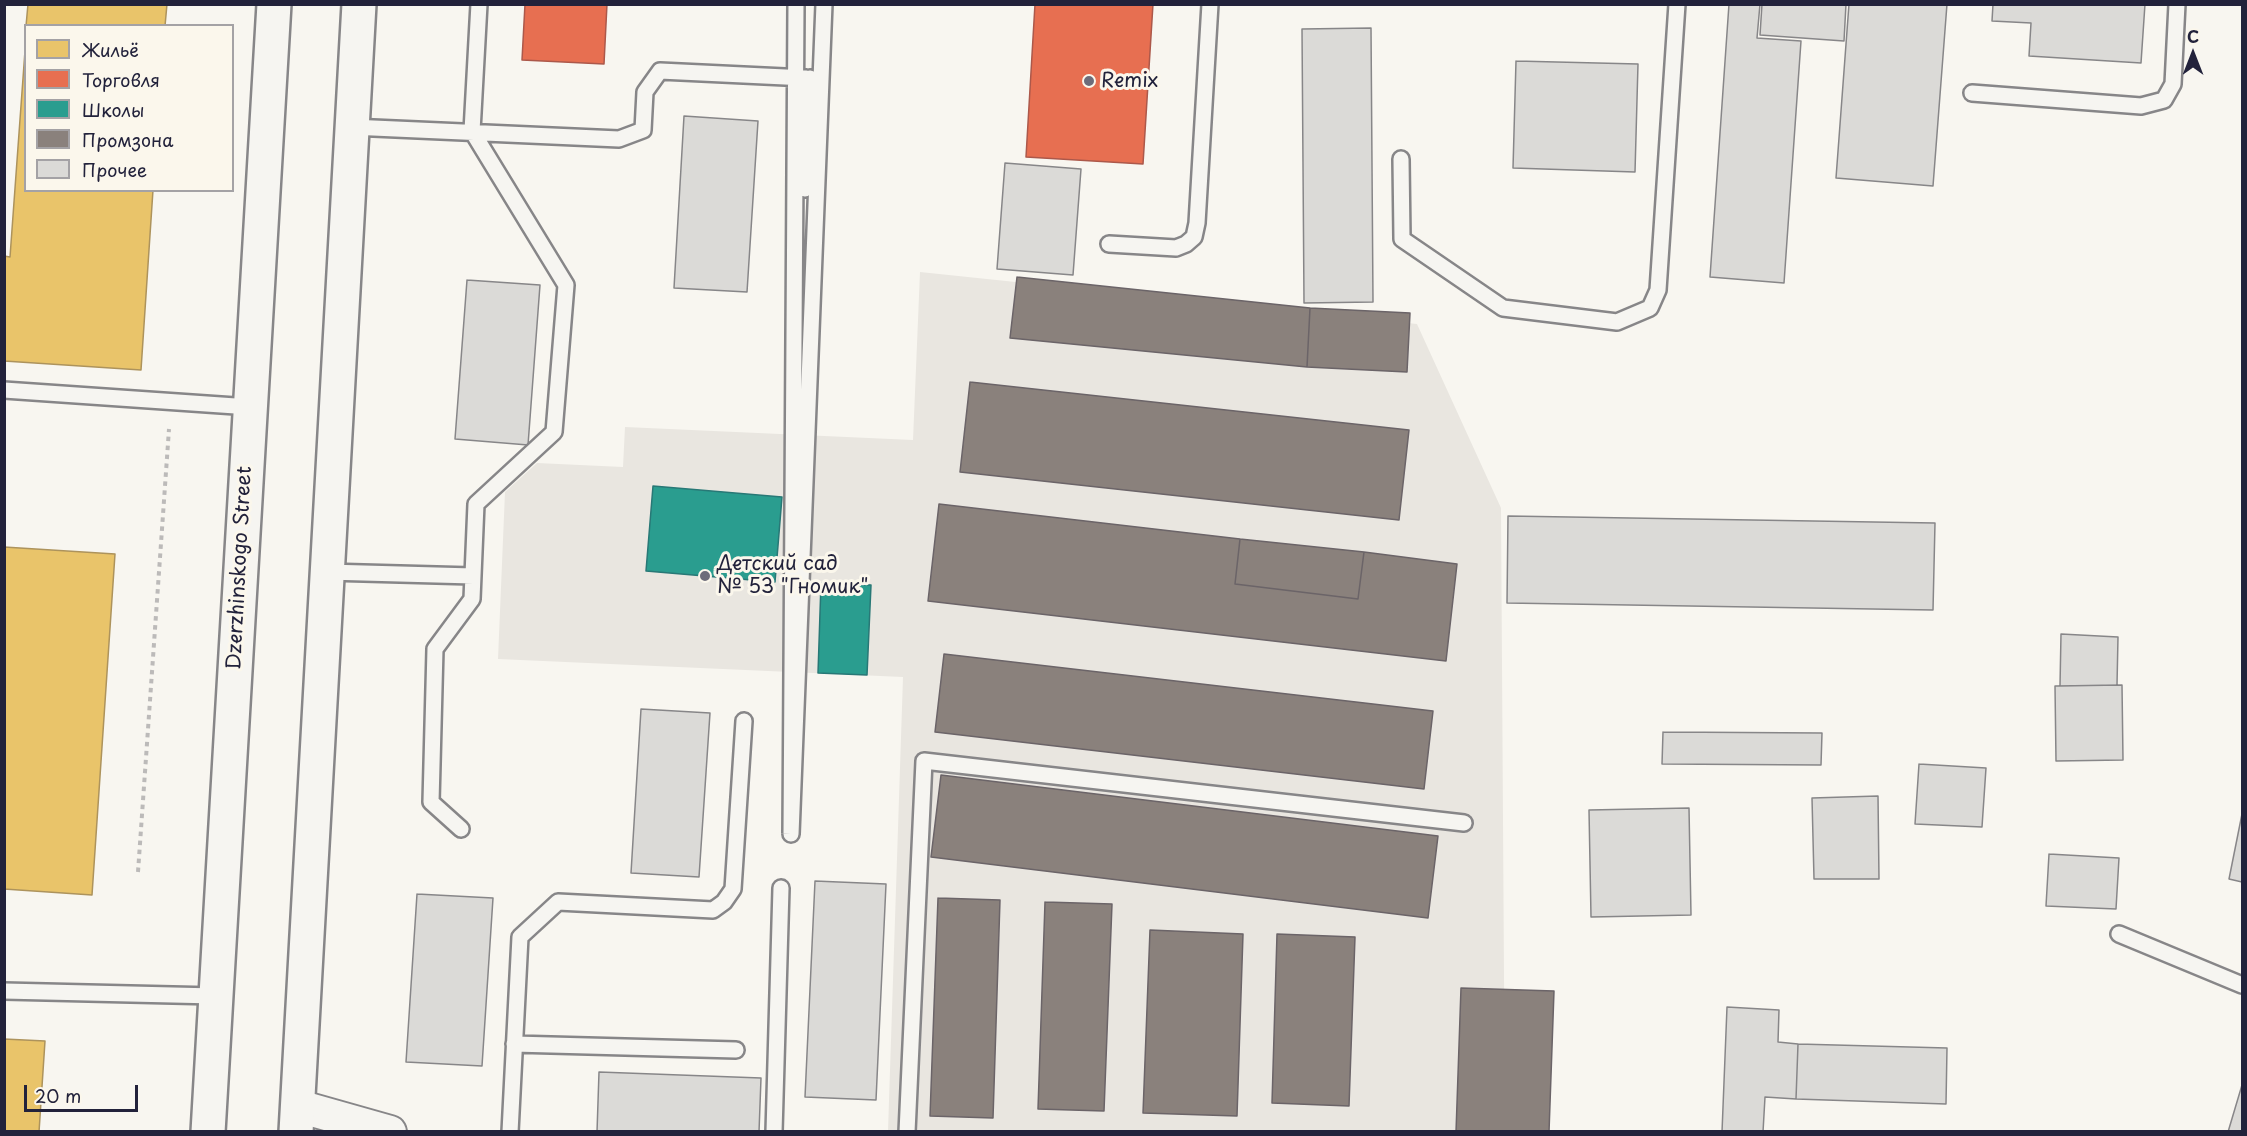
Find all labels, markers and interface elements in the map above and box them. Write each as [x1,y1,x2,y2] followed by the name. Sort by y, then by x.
[24,24,234,192] legend
[2163,24,2223,84] north arrow
[2187,24,2199,48] text: С
[82,36,139,63] text: Жильё
[82,66,160,93] text: Торговля
[1101,69,1158,93] place label: Remix
[1082,74,1096,88] marker: Remix
[82,96,145,123] text: Школы
[82,126,173,153] text: Промзона
[82,156,147,183] text: Прочее
[223,465,257,671] street label: Dzerzhinskogo Street
[717,552,869,599] place label: Детский сад № 53 "Гномик"
[698,569,712,583] marker: Детский сад № 53 "Гномик"
[27,1073,141,1111] scale bar
[35,1082,81,1109] text: 20 m

